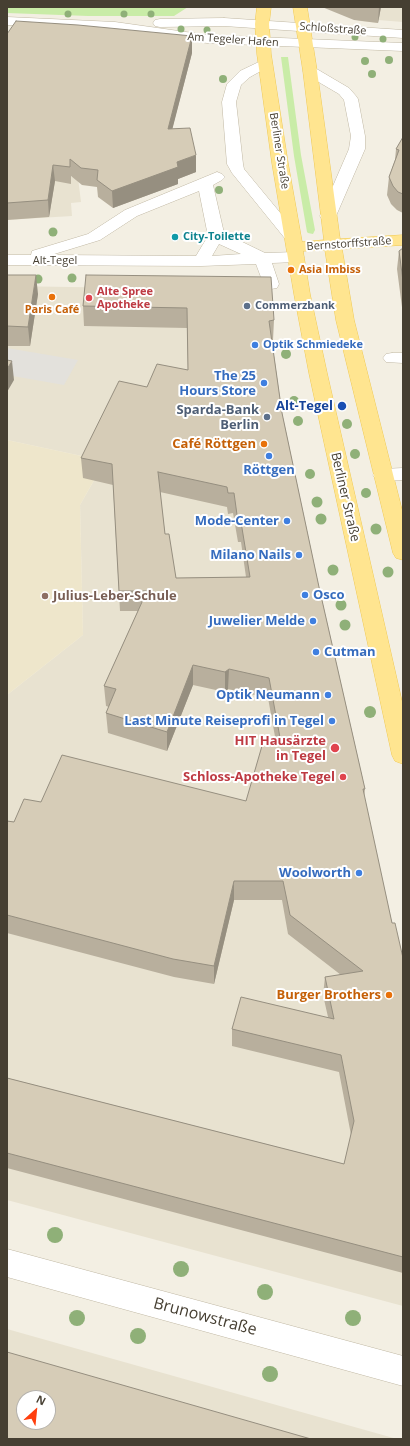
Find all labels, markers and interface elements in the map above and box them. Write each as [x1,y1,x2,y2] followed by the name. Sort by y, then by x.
[299,20,367,38] street label: Schloßstraße
[187,30,279,50] street label: Am Tegeler Hafen
[266,112,292,190] street label: Berliner Straße
[183,230,250,244] place label: City-Toilette
[170,232,180,242] marker: City-Toilette
[306,234,392,254] street label: Bernstorffstraße
[33,254,77,268] street label: Alt-Tegel
[299,263,361,277] place label: Asia Imbiss
[286,265,296,275] marker: Asia Imbiss
[97,285,153,311] place label: Alte Spree Apotheke
[47,292,57,302] marker: Paris Café
[84,293,94,303] marker: Alte Spree Apotheke
[255,299,335,313] place label: Commerzbank
[242,301,252,311] marker: Commerzbank
[25,303,79,317] place label: Paris Café
[263,338,363,352] place label: Optik Schmiedeke
[250,340,260,350] marker: Optik Schmiedeke
[179,368,256,399] place label: The 25 Hours Store
[259,378,269,388] marker: The 25 Hours Store
[276,398,333,414] place label: Alt-Tegel
[336,400,348,412] marker: Alt-Tegel
[176,402,259,433] place label: Sparda-Bank Berlin
[262,412,272,422] marker: Sparda-Bank Berlin
[172,436,256,452] place label: Café Röttgen
[259,439,269,449] marker: Café Röttgen
[264,451,274,461] marker: Röttgen
[327,451,363,543] street label: Berliner Straße
[243,462,295,478] place label: Röttgen
[195,513,279,529] place label: Mode-Center
[282,516,292,526] marker: Mode-Center
[210,547,291,563] place label: Milano Nails
[294,550,304,560] marker: Milano Nails
[313,587,345,603] place label: Osco
[53,588,177,604] place label: Julius-Leber-Schule
[300,590,310,600] marker: Osco
[40,591,50,601] marker: Julius-Leber-Schule
[209,613,305,629] place label: Juwelier Melde
[308,616,318,626] marker: Juwelier Melde
[324,644,376,660] place label: Cutman
[311,647,321,657] marker: Cutman
[216,687,320,703] place label: Optik Neumann
[323,690,333,700] marker: Optik Neumann
[124,713,324,729] place label: Last Minute Reiseprofi in Tegel
[327,716,337,726] marker: Last Minute Reiseprofi in Tegel
[235,733,326,764] place label: HIT Hausärzte in Tegel
[329,742,341,754] marker: HIT Hausärzte in Tegel
[183,769,335,785] place label: Schloss-Apotheke Tegel
[338,772,348,782] marker: Schloss-Apotheke Tegel
[279,865,351,881] place label: Woolworth
[354,868,364,878] marker: Woolworth
[277,987,381,1003] place label: Burger Brothers
[384,990,394,1000] marker: Burger Brothers
[151,1294,259,1340] street label: Brunowstraße
[16,1390,56,1430] north arrow
[34,1391,49,1408] text: N

